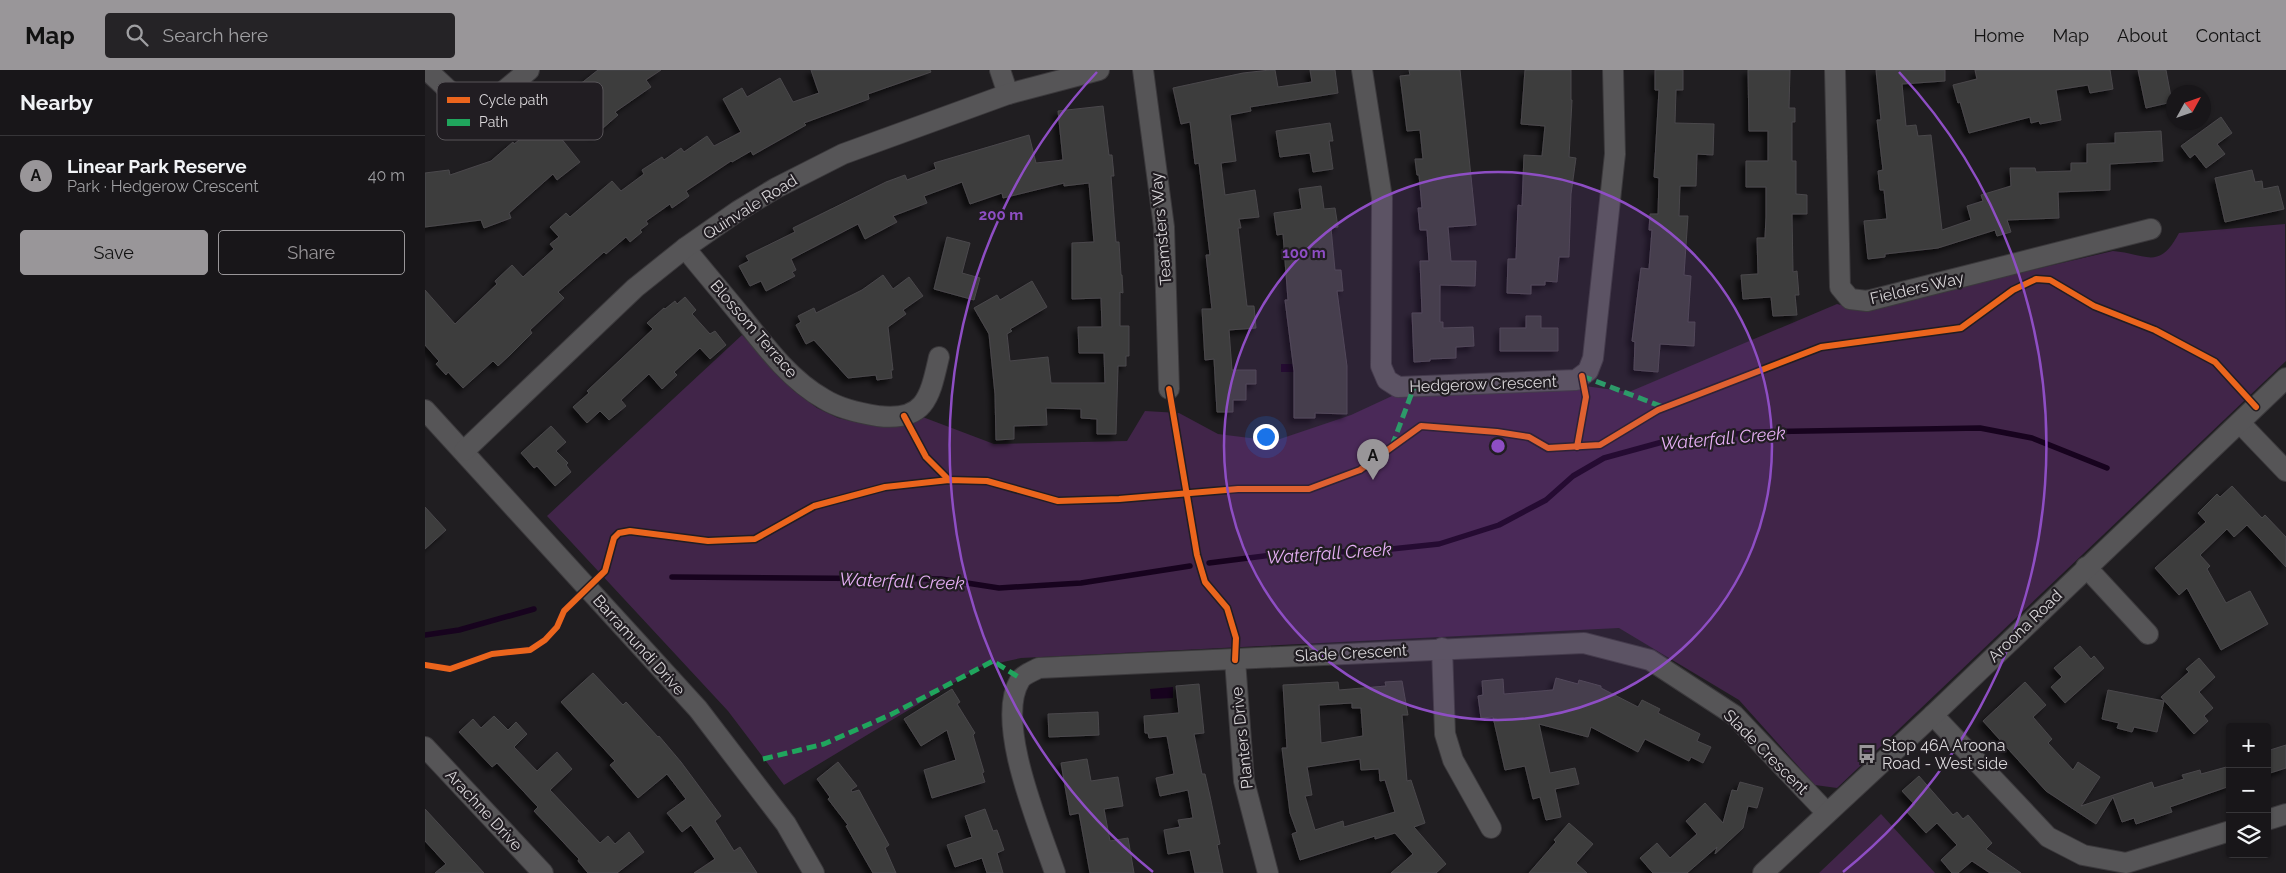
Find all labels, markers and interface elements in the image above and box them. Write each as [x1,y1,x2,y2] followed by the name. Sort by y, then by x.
[105,13,455,58] search box
[25,21,75,50] text: Map
[123,21,151,49] icon: search
[163,24,268,46] text: Search here
[1973,25,2024,46] text: Home
[2052,25,2089,46] text: Map
[2117,25,2168,46] text: About
[2196,25,2261,46] text: Contact
[437,82,603,140] legend
[2166,85,2211,130] north arrow
[20,90,93,115] text: Nearby
[479,92,548,108] text: Cycle path
[479,114,508,130] text: Path
[67,155,247,177] text: Linear Park Reserve
[31,166,41,185] text: A
[368,166,405,185] text: 40 m
[699,170,801,244] street label: Quinvale Road
[1147,172,1175,286] street label: Teamsters Way
[67,177,259,196] text: Park · Hedgerow Crescent
[979,206,1023,224] text: 200 m
[20,230,208,275] button: Save
[218,230,405,275] button: Share
[1282,244,1326,262] text: 100 m
[1868,268,1966,308] street label: Fielders Way
[706,276,802,382] street label: Blossom Terrace
[1409,372,1558,396] street label: Hedgerow Crescent
[1660,422,1787,454] water label: Waterfall Creek
[1253,424,1279,450] your location
[1489,437,1507,455] centre of rings
[1357,439,1389,480] pin: A
[1266,538,1393,568] water label: Waterfall Creek
[839,568,965,594] water label: Waterfall Creek
[1984,586,2066,666] street label: Aroona Road
[589,591,689,699] street label: Barramundi Drive
[1294,641,1408,665] street label: Slade Crescent
[1227,686,1257,790] street label: Planters Drive
[1720,706,1813,799] street label: Slade Crescent
[2226,723,2271,858] map controls
[2226,723,2271,768] button: +
[1882,736,2008,773] place label: Stop 46A Aroona Road - West side
[1856,743,1878,765] bus stop icon: Stop 46A Aroona Road - West side
[442,765,526,855] street label: Arachne Drive
[2226,768,2271,813] button: −
[2226,813,2271,858] button: layers

